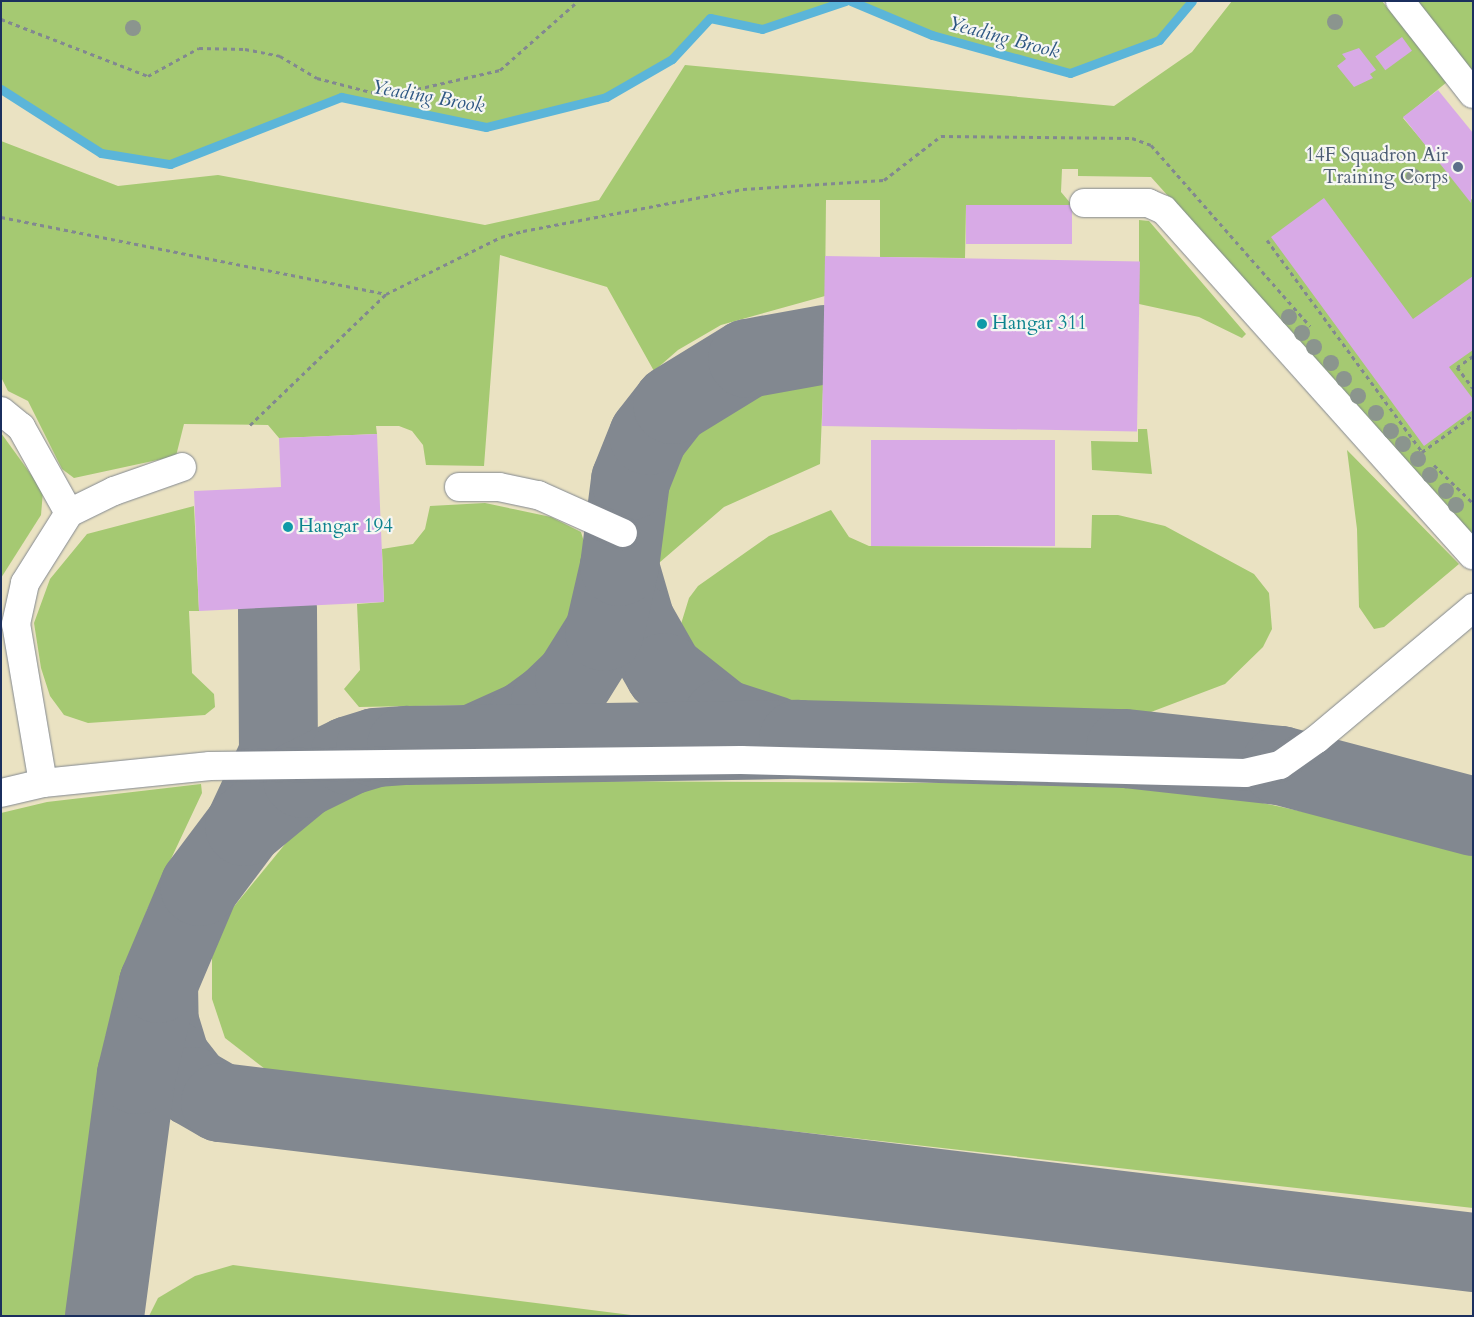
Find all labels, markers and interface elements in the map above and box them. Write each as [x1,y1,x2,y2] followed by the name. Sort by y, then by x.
[946,11,1062,63] water label: Yeading Brook
[370,74,486,118] water label: Yeading Brook
[1305,145,1448,189] place label: 14F Squadron Air Training Corps
[1452,161,1464,173] marker: 14F Squadron Air Training Corps
[992,313,1087,335] place label: Hangar 311
[976,318,988,330] marker: Hangar 311
[298,516,393,538] place label: Hangar 194
[282,521,294,533] marker: Hangar 194

